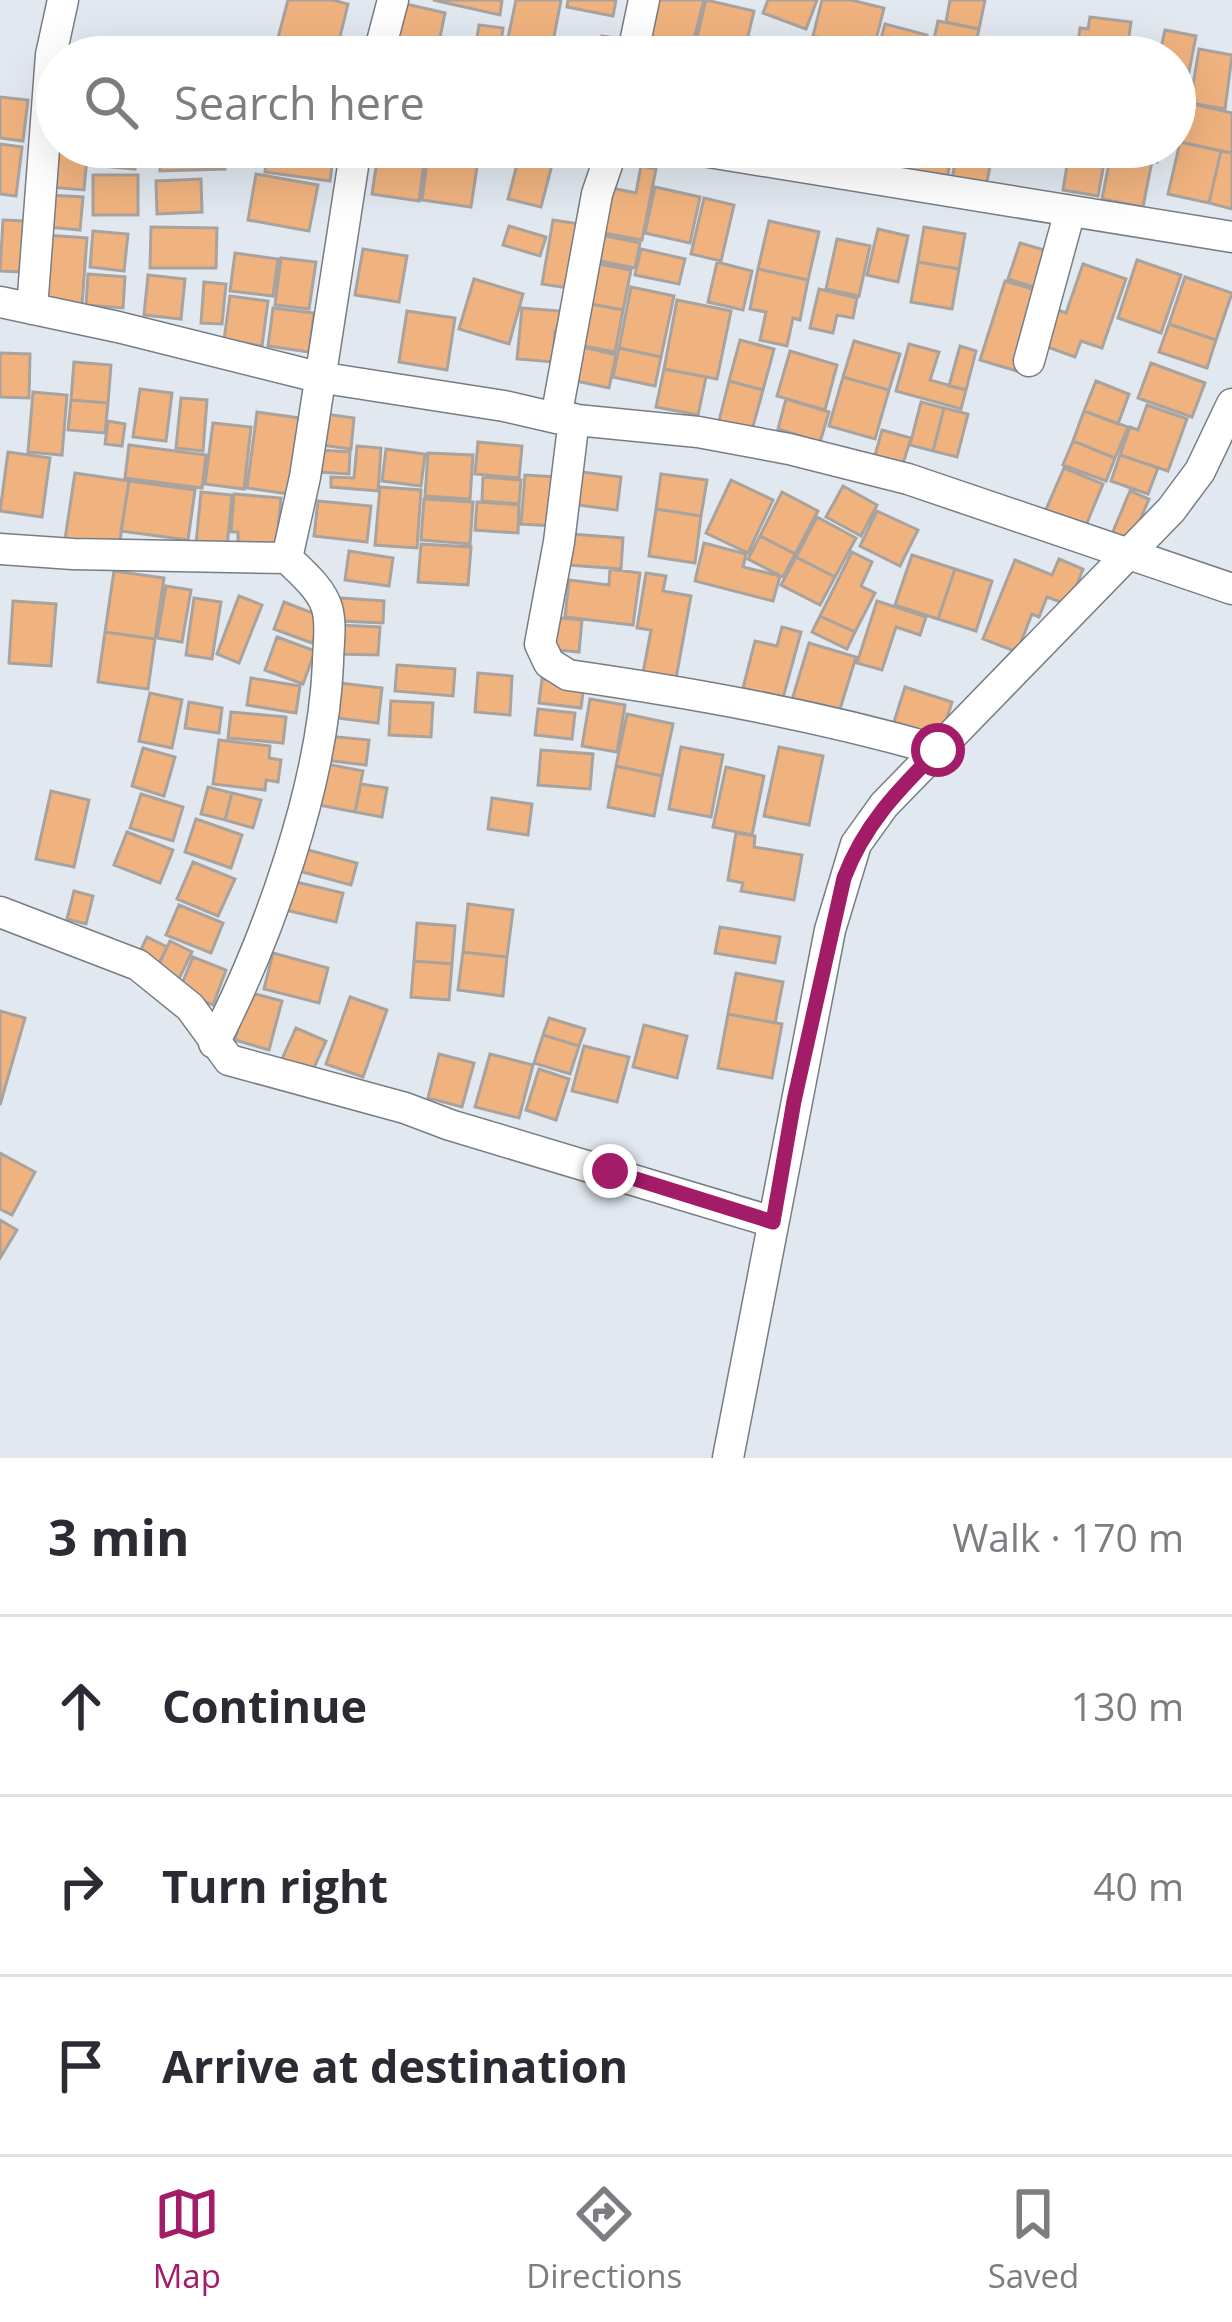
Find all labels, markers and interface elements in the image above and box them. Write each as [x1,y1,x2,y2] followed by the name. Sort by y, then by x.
[36,36,1196,168] search box
[78,69,144,135] icon: search
[174,72,425,133] text: Search here
[911,723,965,777] route start
[583,1144,637,1198] route end
[48,1501,190,1571] text: 3 min
[952,1510,1184,1563] text: Walk · 170 m
[48,1673,114,1739] icon: ahead
[162,1675,367,1736] text: Continue
[1071,1679,1184,1732] text: 130 m
[48,1853,114,1919] icon: right
[162,1855,388,1916] text: Turn right
[1093,1859,1184,1912] text: 40 m
[48,2033,114,2099] icon: arrive
[162,2035,628,2096] text: Arrive at destination
[153,2181,221,2298] tab: Map
[526,2181,682,2298] tab: Directions
[988,2181,1079,2298] tab: Saved

